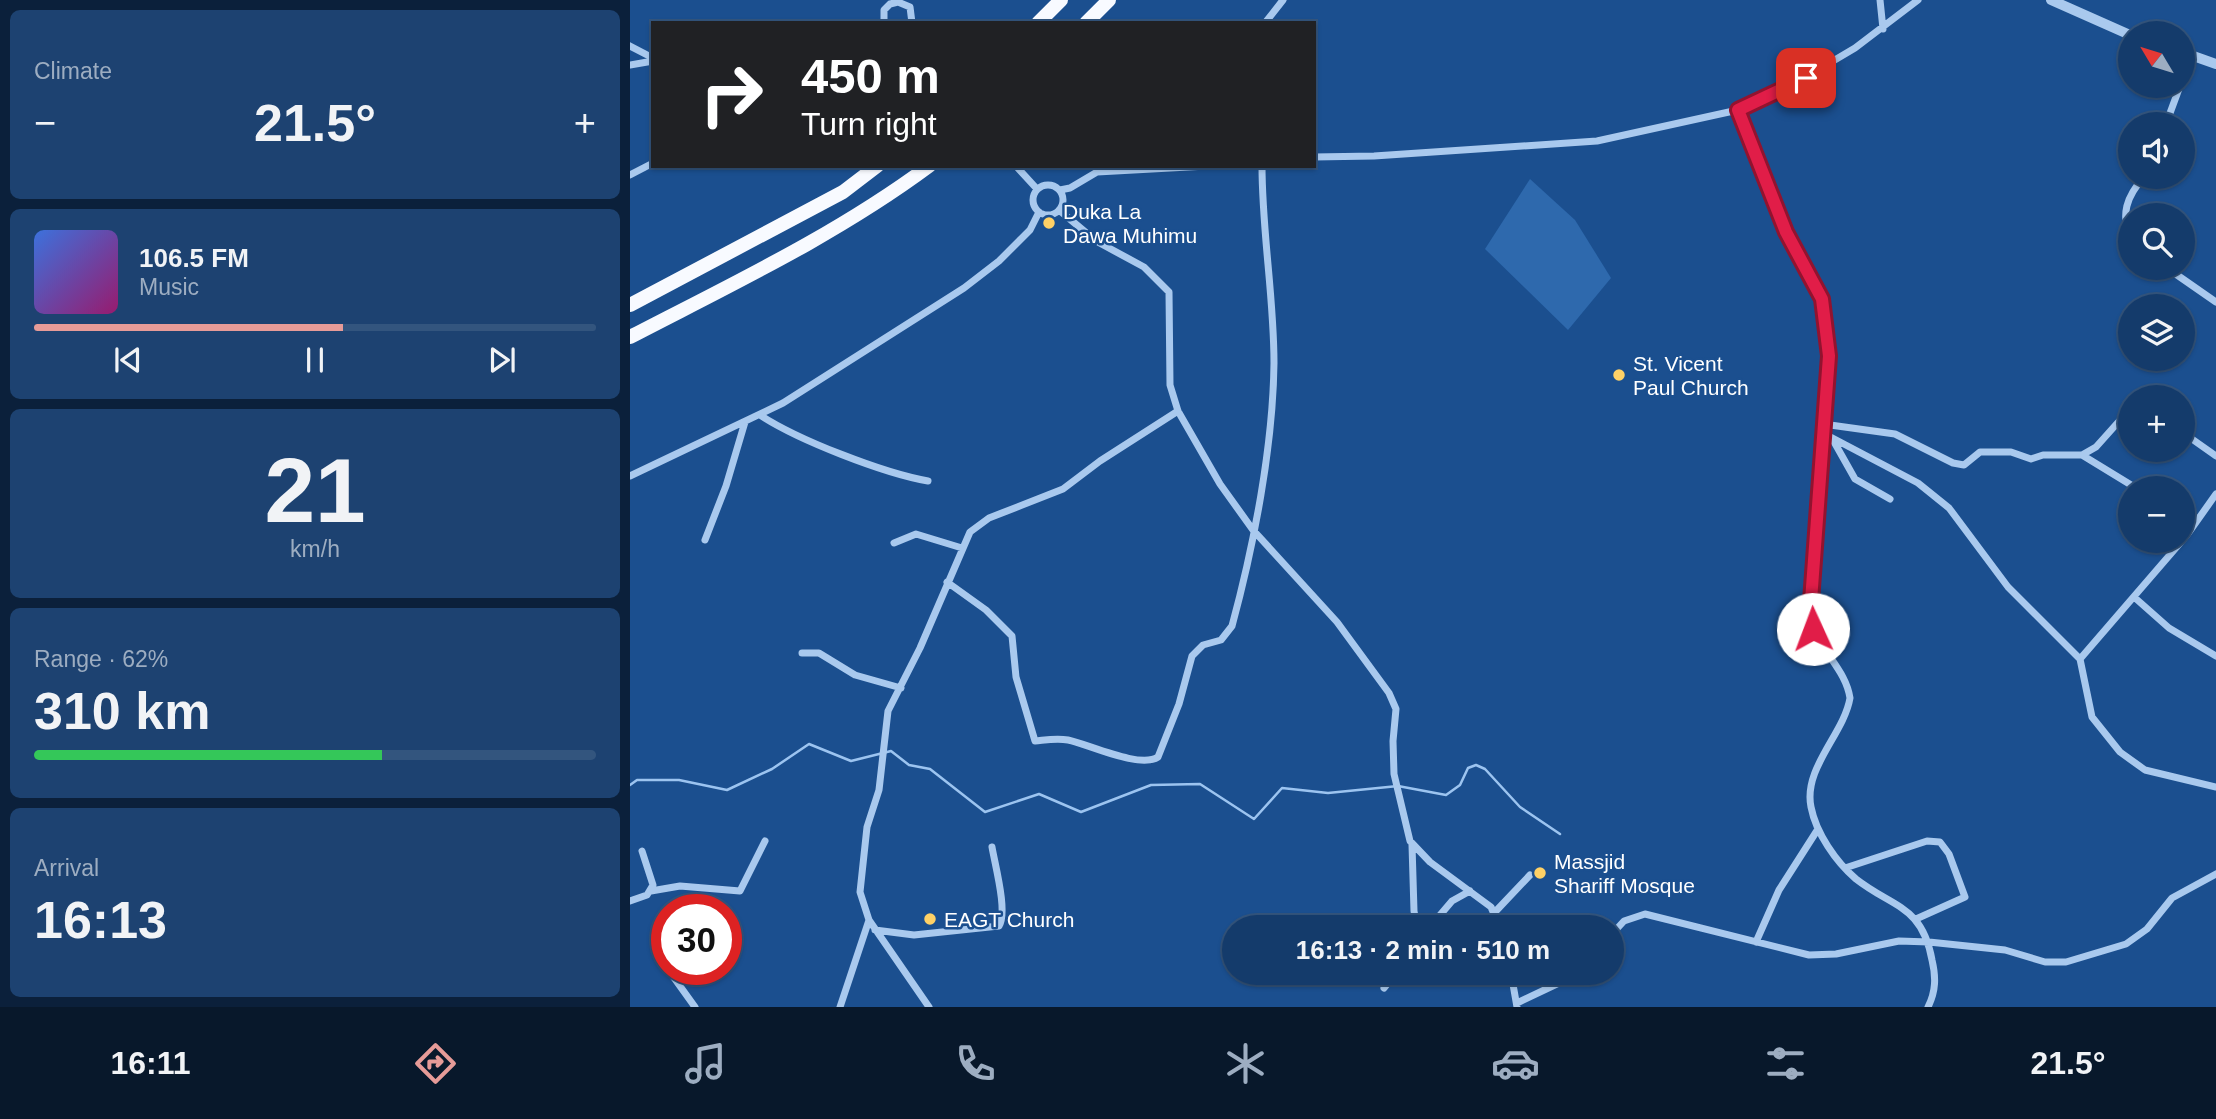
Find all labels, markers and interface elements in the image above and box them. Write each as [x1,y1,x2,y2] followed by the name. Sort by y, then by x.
[2118,21,2194,98] north arrow
[2118,21,2195,553] map controls
[1776,48,1836,108] pin
[686,49,777,140] icon: right
[801,49,940,103] text: 450 m
[34,58,112,84] text: Climate
[1787,59,1825,97] icon: arrive
[254,94,376,152] text: 21.5°
[34,102,56,144] text: −
[574,102,596,144] text: +
[801,106,937,142] text: Turn right
[2118,112,2195,189] button: sound
[1063,200,1197,247] place label: Duka La Dawa Muhimu
[2118,203,2195,280] button: search
[1041,215,1057,231] marker: Duka La Dawa Muhimu
[139,243,249,273] text: 106.5 FM
[139,274,199,300] text: Music
[2118,294,2195,371] button: layers
[109,341,147,379] icon: previous
[296,341,334,379] icon: pause
[483,341,521,379] icon: next
[1633,352,1749,399] place label: St. Vicent Paul Church
[1611,367,1627,383] marker: St. Vicent Paul Church
[2118,385,2195,462] button: +
[264,440,366,541] text: 21
[2118,476,2195,553] button: −
[290,536,340,562] text: km/h
[1776,592,1850,666] position arrow
[34,646,168,672] text: Range · 62%
[34,682,210,740] text: 310 km
[1554,850,1695,897] place label: Massjid Shariff Mosque
[34,855,99,881] text: Arrival
[1532,865,1548,881] marker: Massjid Shariff Mosque
[34,891,167,949] text: 16:13
[651,894,742,985] speed limit sign: 30
[944,908,1074,931] place label: EAGT Church
[922,911,938,927] marker: EAGT Church
[1296,935,1550,965] text: 16:13 · 2 min · 510 m
[411,1039,460,1088] icon: directions
[681,1039,730,1088] icon: music
[951,1039,1000,1088] icon: phone
[1221,1039,1270,1088] icon: climate
[1491,1039,1540,1088] icon: car
[1761,1039,1810,1088] icon: filters
[110,1045,191,1081] text: 16:11
[2030,1045,2105,1081] text: 21.5°

